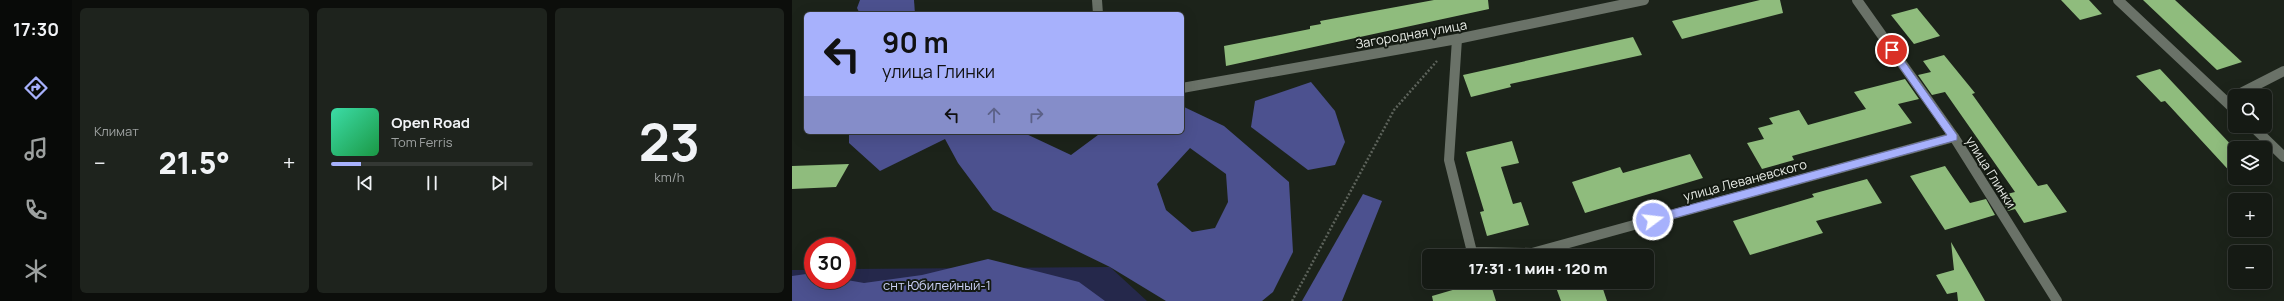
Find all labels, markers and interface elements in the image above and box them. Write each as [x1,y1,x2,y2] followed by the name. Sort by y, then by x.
[1354,15,1468,53] street label: Загородная улица
[13,17,59,41] text: 17:30
[882,23,949,61] text: 90 m
[816,28,868,80] icon: left
[1875,33,1909,67] pin
[1881,39,1903,61] icon: arrive
[882,59,995,83] text: улица Глинки
[22,74,50,102] icon: directions
[2228,89,2272,289] map controls
[2228,89,2272,133] button: search
[941,104,963,126] icon: left
[983,104,1005,126] icon: ahead
[1025,104,1047,126] icon: right
[639,106,700,177] text: 23
[391,112,470,133] text: Open Road
[94,122,139,140] text: Климат
[391,133,453,151] text: Tom Ferris
[1962,133,2020,211] street label: улица Глинки
[22,135,50,163] icon: music
[2228,141,2272,185] button: layers
[159,142,230,183] text: 21.5°
[94,148,106,178] text: −
[283,148,295,178] text: +
[1681,155,1809,205] street label: улица Леваневского
[654,168,684,186] text: km/h
[354,172,376,194] icon: previous
[421,172,443,194] icon: pause
[488,172,510,194] icon: next
[2228,193,2272,237] button: +
[22,196,50,224] icon: phone
[1632,199,1674,241] position arrow
[804,237,856,289] speed limit sign: 30
[2228,245,2272,289] button: −
[22,257,50,285] icon: climate
[1469,258,1607,279] text: 17:31 · 1 мин · 120 m
[883,276,991,294] park label: снт Юбилейный-1

